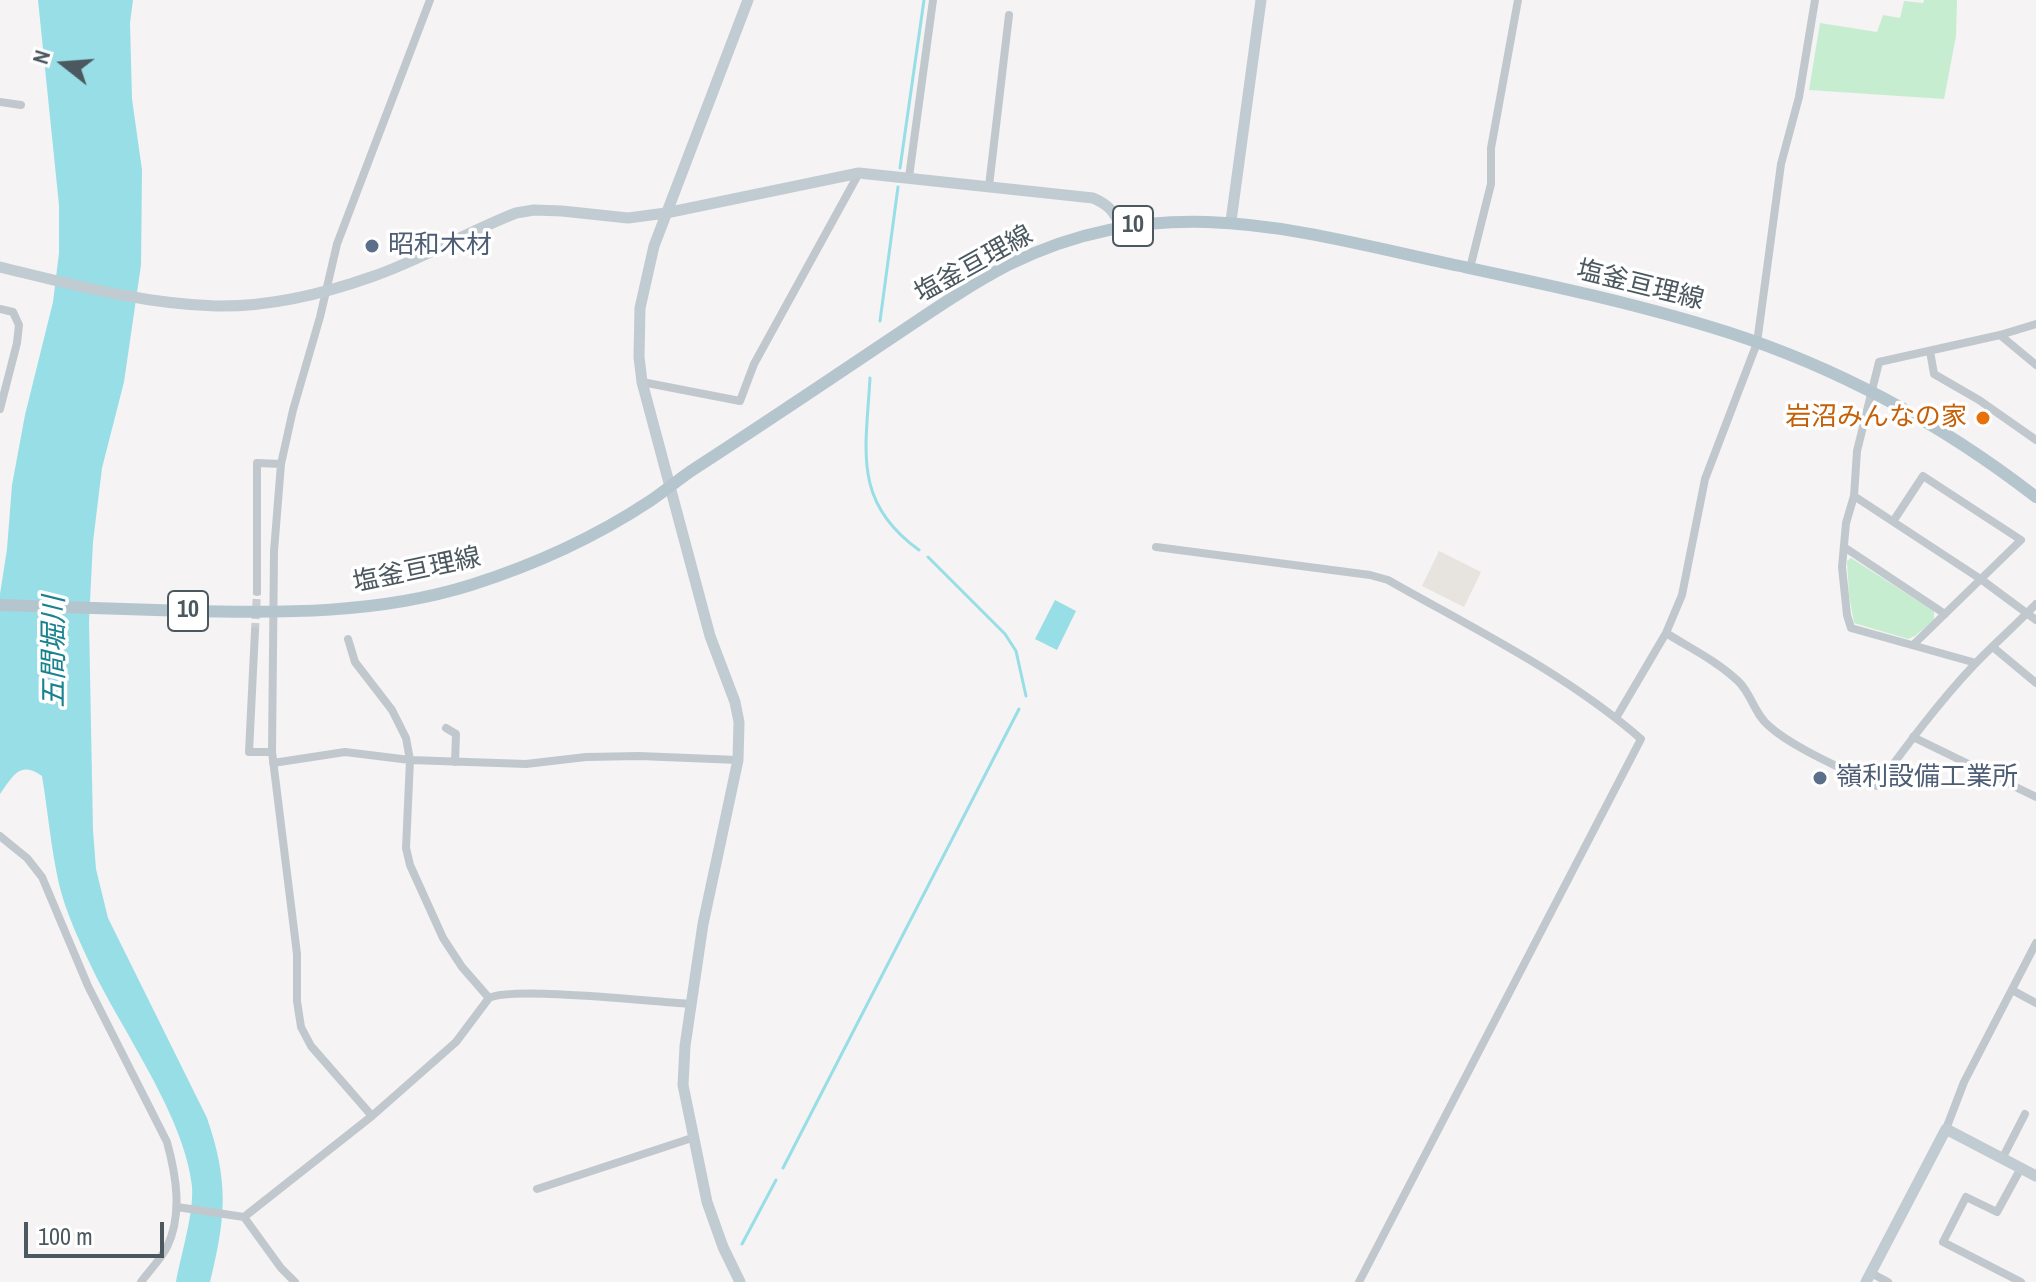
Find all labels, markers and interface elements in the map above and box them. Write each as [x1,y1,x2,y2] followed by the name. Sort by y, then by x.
[24,24,104,104] north arrow
[25,46,57,68] text: N
[1113,206,1153,246] road number: 10
[910,220,1038,310] street label: 塩釜亘理線
[388,230,492,262] place label: 昭和木材
[363,237,381,255] marker: 昭和木材
[1573,255,1707,317] street label: 塩釜亘理線
[1785,402,1967,434] place label: 岩沼みんなの家
[1974,409,1992,427] marker: 岩沼みんなの家
[350,542,484,600] street label: 塩釜亘理線
[168,591,208,631] road number: 10
[38,596,72,708] water label: 五間堀川
[1836,762,2018,794] place label: 嶺利設備工業所
[1811,769,1829,787] marker: 嶺利設備工業所
[28,1206,168,1256] scale bar
[38,1220,93,1252] text: 100 m

